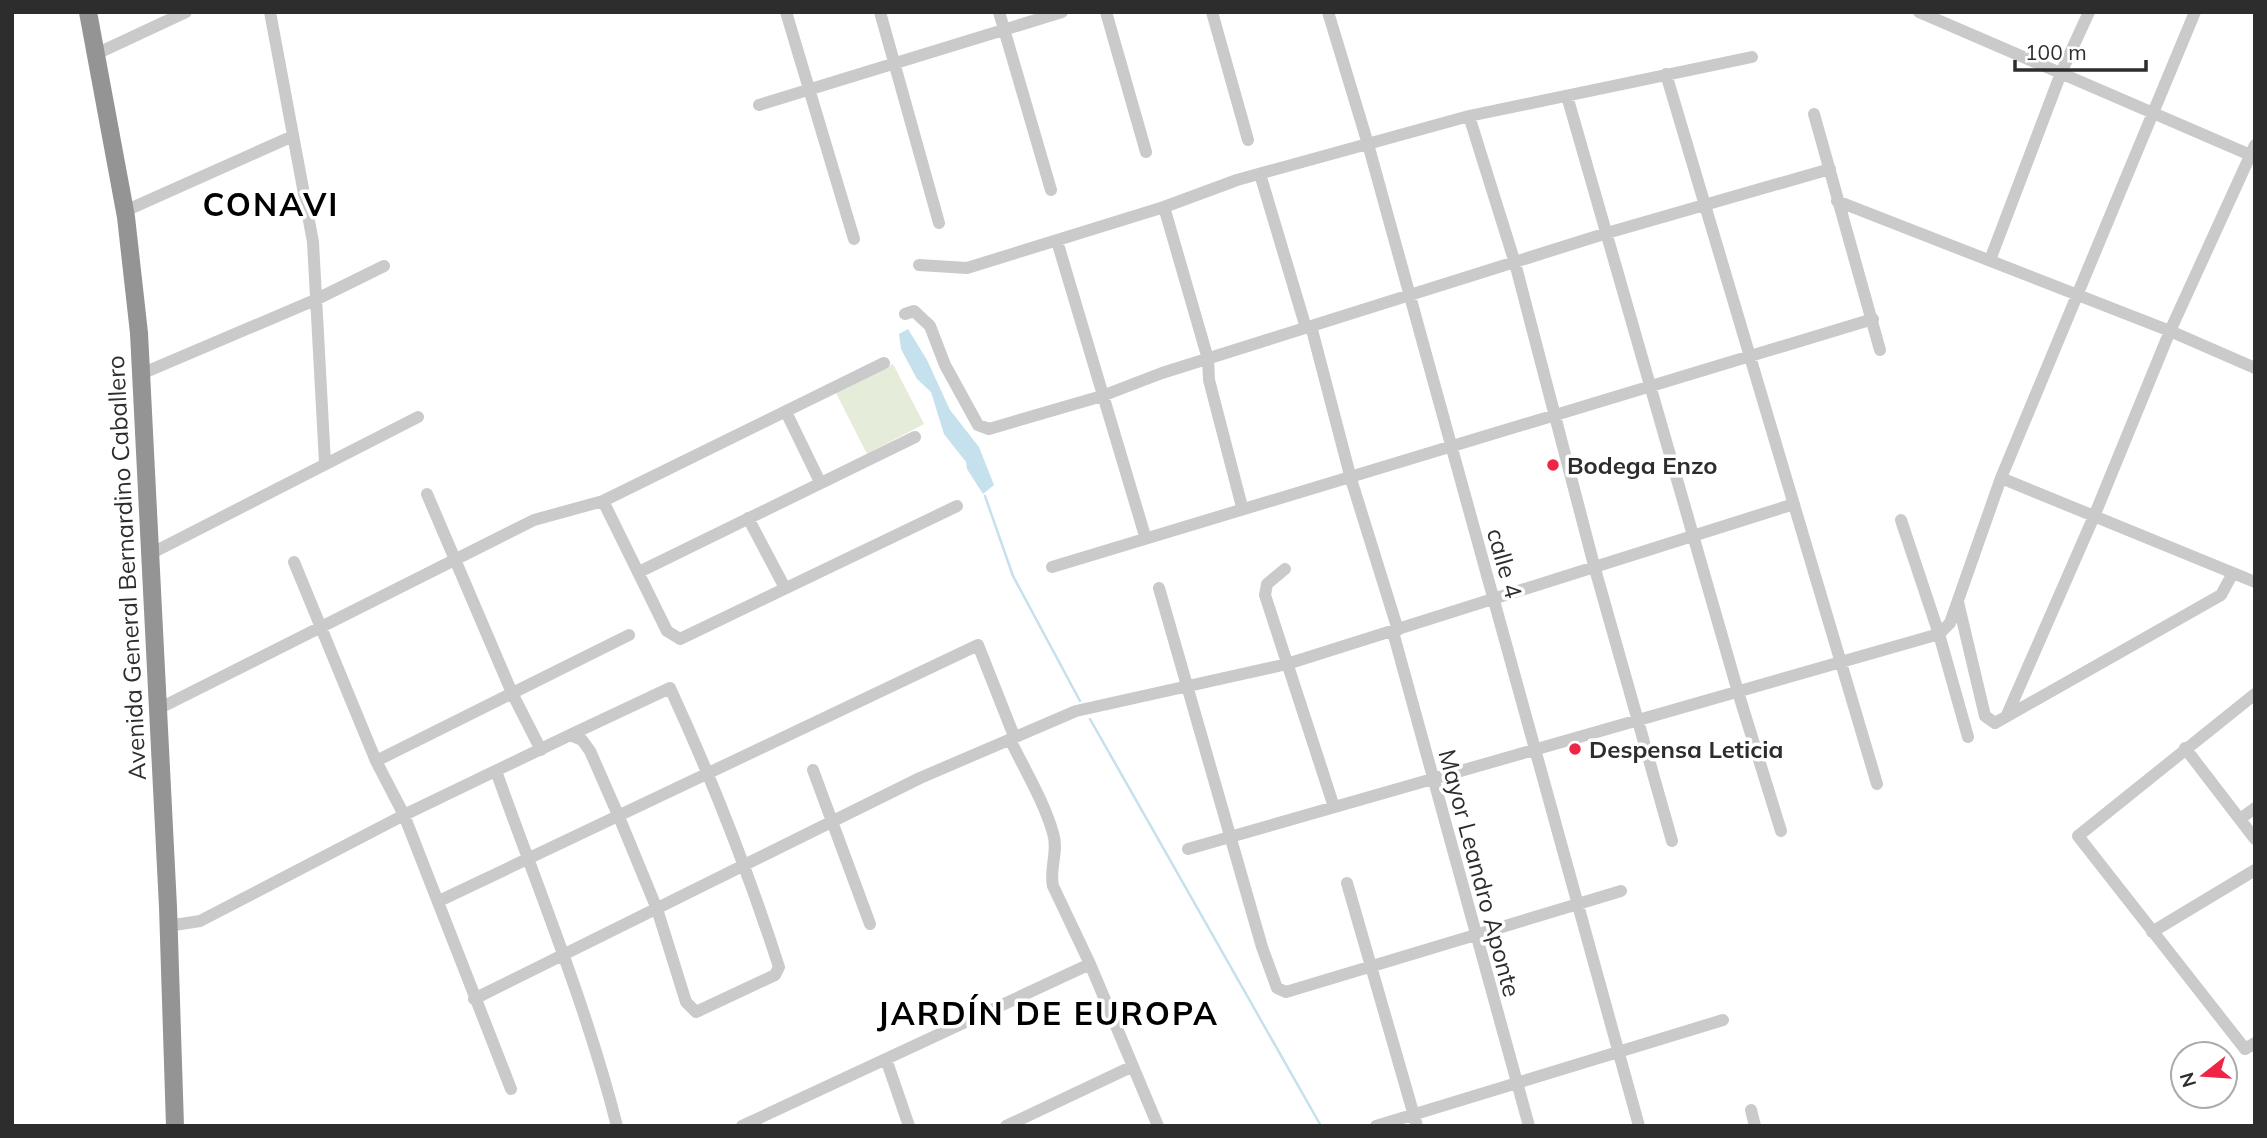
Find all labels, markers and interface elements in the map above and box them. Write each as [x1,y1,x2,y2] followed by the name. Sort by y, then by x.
[2015,28,2146,72] scale bar
[2025,39,2087,65] text: 100 m
[203,184,339,224] district label: CONAVI
[100,355,152,781] street label: Avenida General Bernardino Caballero
[1567,450,1718,480] place label: Bodega Enzo
[1545,457,1561,473] marker: Bodega Enzo
[1481,525,1529,601] street label: calle 4
[1589,734,1783,764] place label: Despensa Leticia
[1567,741,1583,757] marker: Despensa Leticia
[1433,746,1527,1000] street label: Mayor Leandro Aponte
[877,993,1219,1033] district label: JARDÍN DE EUROPA
[2169,1040,2239,1110] north arrow
[2174,1070,2201,1090] text: N

